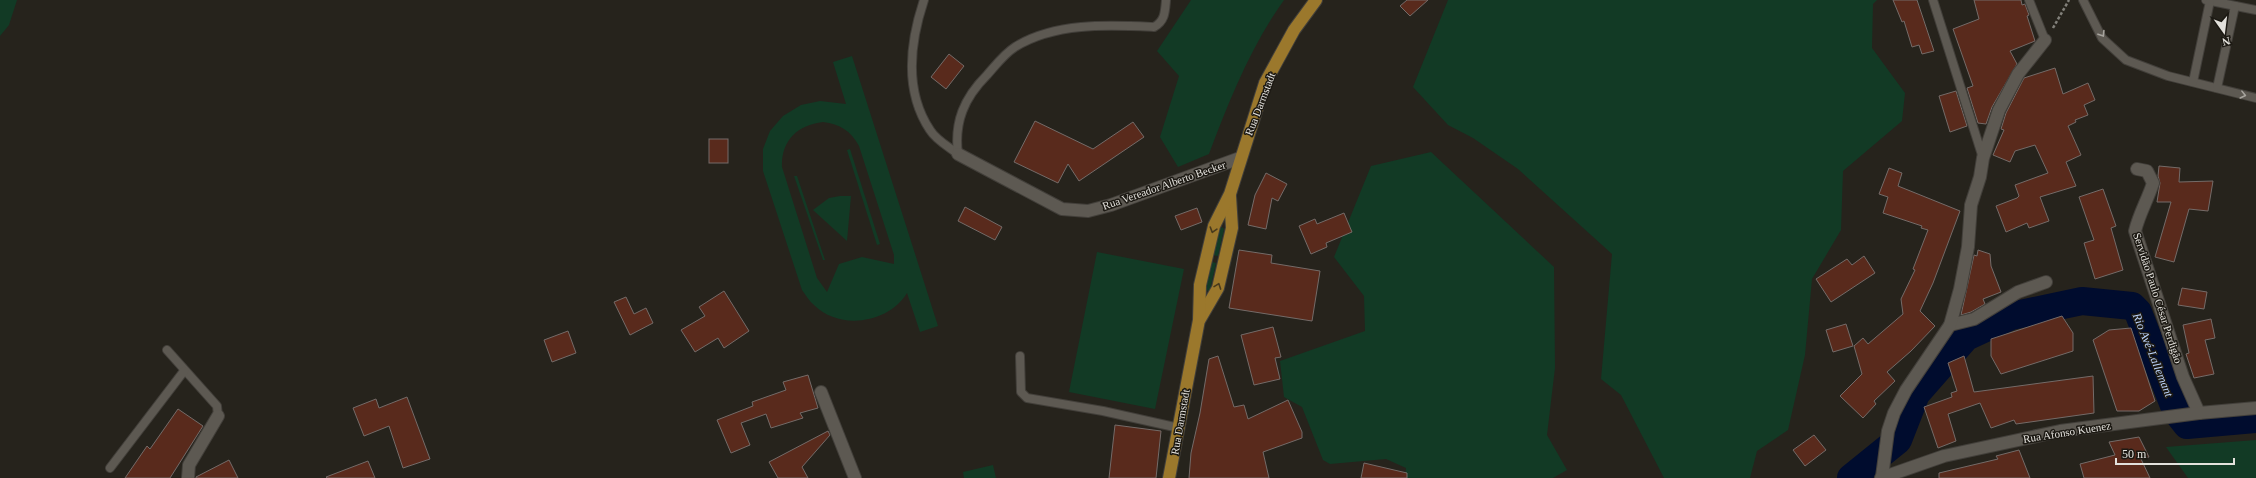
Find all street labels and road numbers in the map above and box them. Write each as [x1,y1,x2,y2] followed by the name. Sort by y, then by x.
[1243,71,1277,137] street label: Rua Darmstadt
[1101,158,1228,212] street label: Rua Vereador Alberto Becker
[2131,231,2185,365] street label: Servidão Paulo César Perdigão
[1168,388,1192,456] street label: Rua Darmstadt
[2022,419,2112,445] street label: Rua Afonso Kuenez

